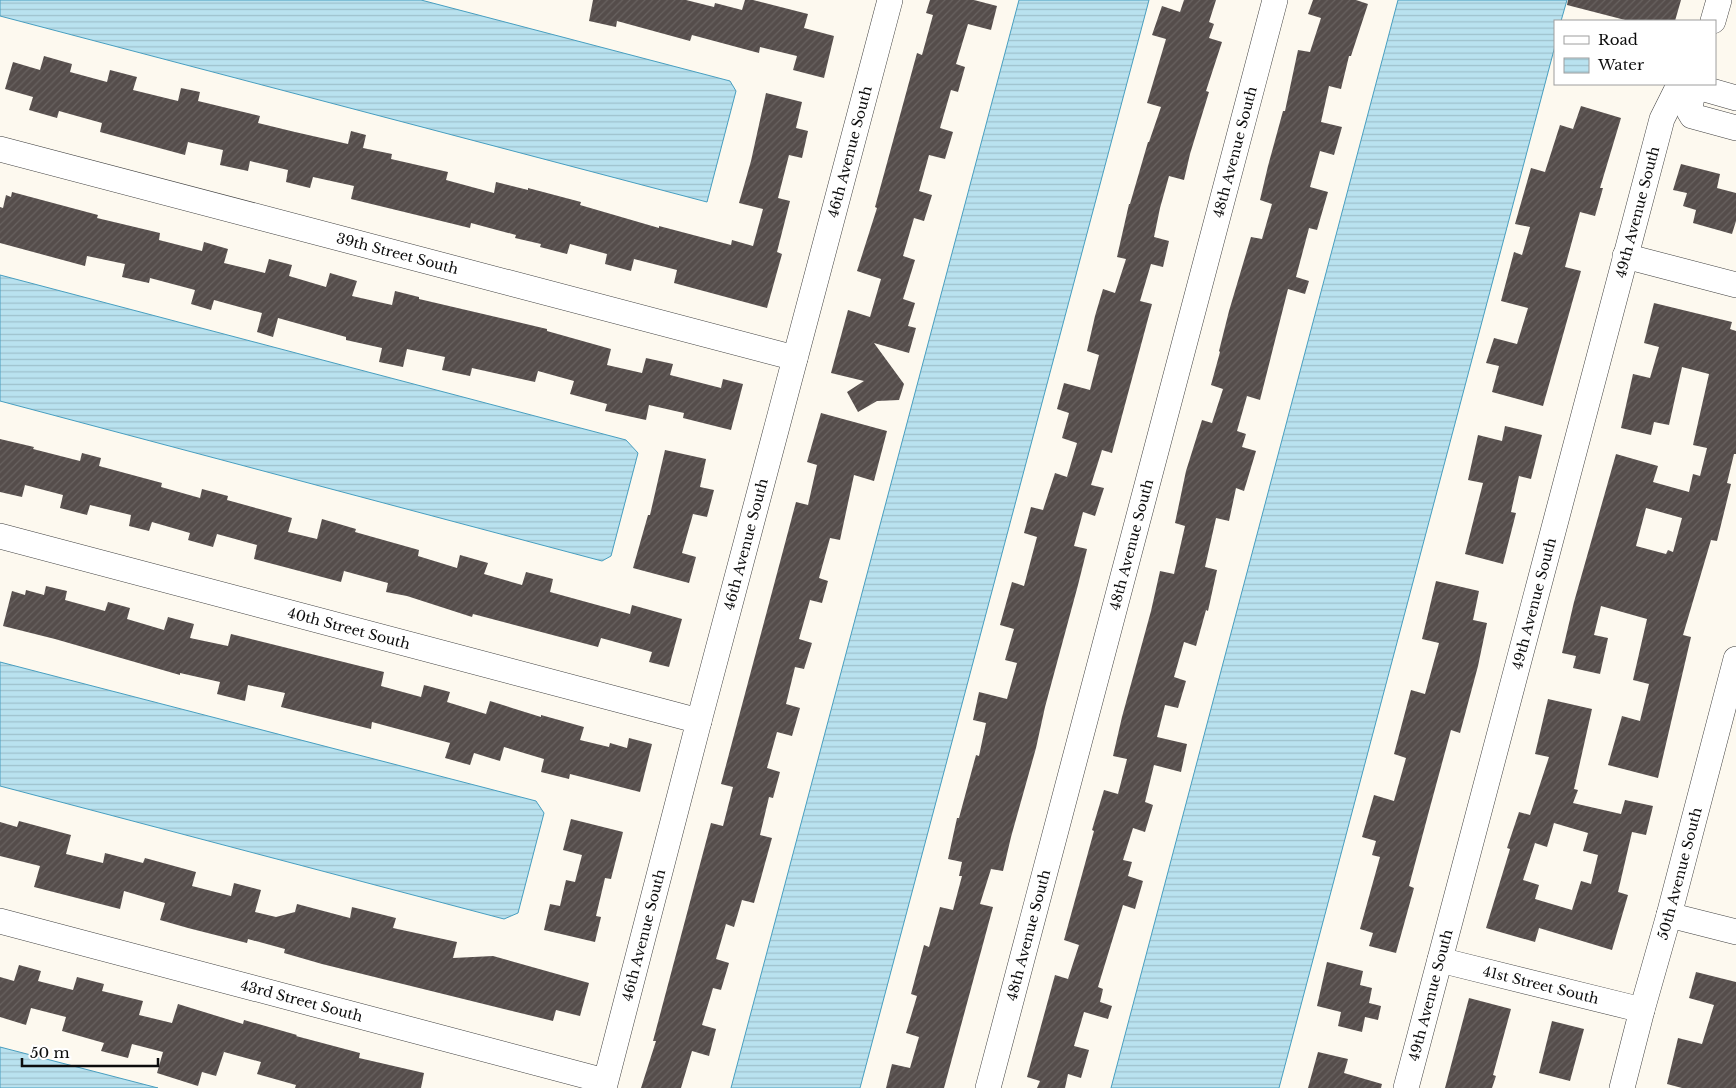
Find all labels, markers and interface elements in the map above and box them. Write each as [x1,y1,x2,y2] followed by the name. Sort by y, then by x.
[1554,20,1716,85] legend
[1598,30,1638,49] text: Road
[1597,55,1645,74] text: Water
[824,84,876,220] street label: 46th Avenue South
[1209,84,1261,220] street label: 48th Avenue South
[1611,144,1664,280] street label: 49th Avenue South
[335,229,461,278] street label: 39th Street South
[720,476,772,612] street label: 46th Avenue South
[1105,477,1157,612] street label: 48th Avenue South
[1508,535,1560,671] street label: 49th Avenue South
[286,604,412,653] street label: 40th Street South
[1653,805,1706,942] street label: 50th Avenue South
[618,867,669,1003] street label: 46th Avenue South
[1002,867,1054,1003] street label: 48th Avenue South
[1405,927,1457,1063] street label: 49th Avenue South
[1481,962,1601,1008] street label: 41st Street South
[239,976,365,1026] street label: 43rd Street South
[22,1036,159,1068] scale bar
[30,1043,70,1062] text: 50 m

